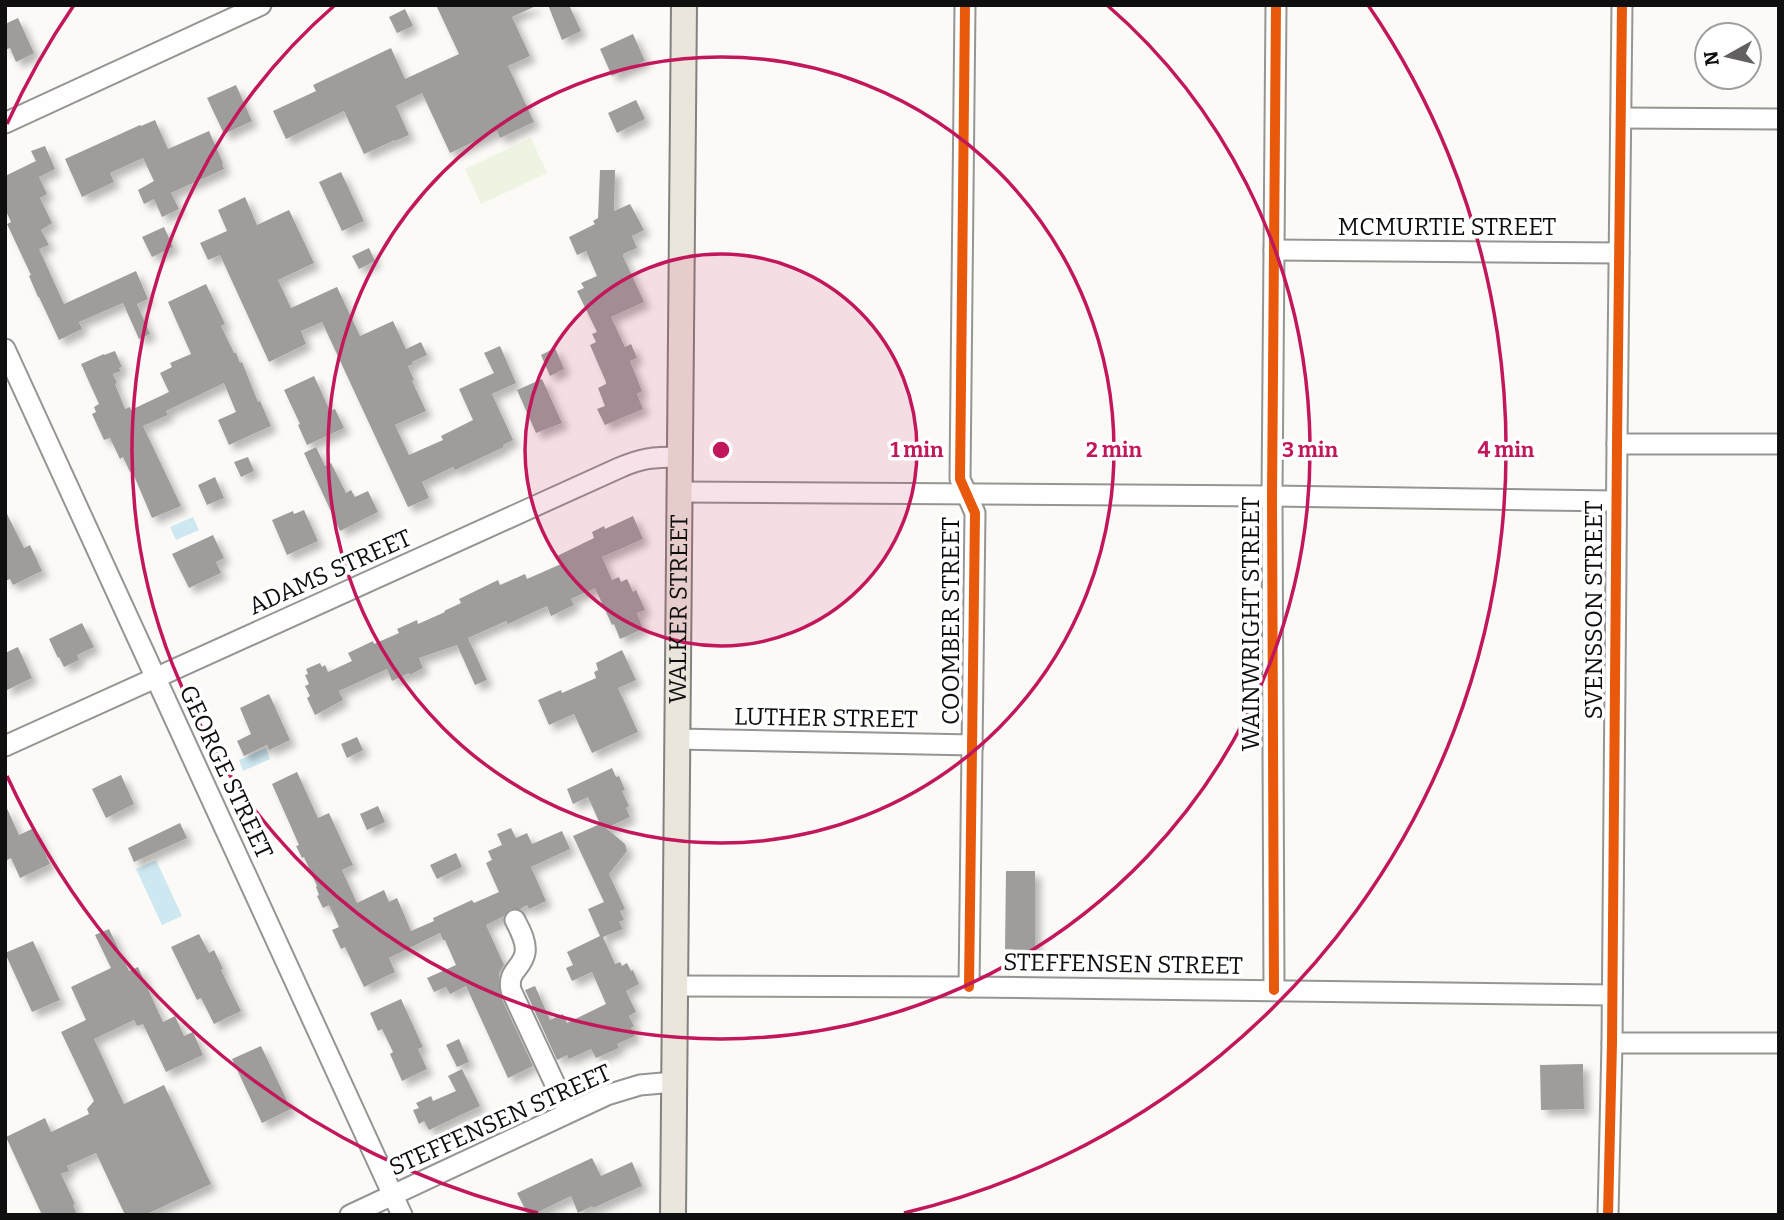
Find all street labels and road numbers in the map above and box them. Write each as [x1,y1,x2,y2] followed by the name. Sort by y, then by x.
[1338,213,1556,241] street label: MCMURTIE STREET
[1237,497,1265,751] street label: WAINWRIGHT STREET
[1580,501,1608,719] street label: SVENSSON STREET
[664,514,693,704] street label: WALKER STREET
[937,517,965,725] street label: COOMBER STREET
[244,524,416,620] street label: ADAMS STREET
[173,681,279,863] street label: GEORGE STREET
[734,702,918,734] street label: LUTHER STREET
[1003,948,1243,980] street label: STEFFENSEN STREET
[385,1058,615,1182] street label: STEFFENSEN STREET

